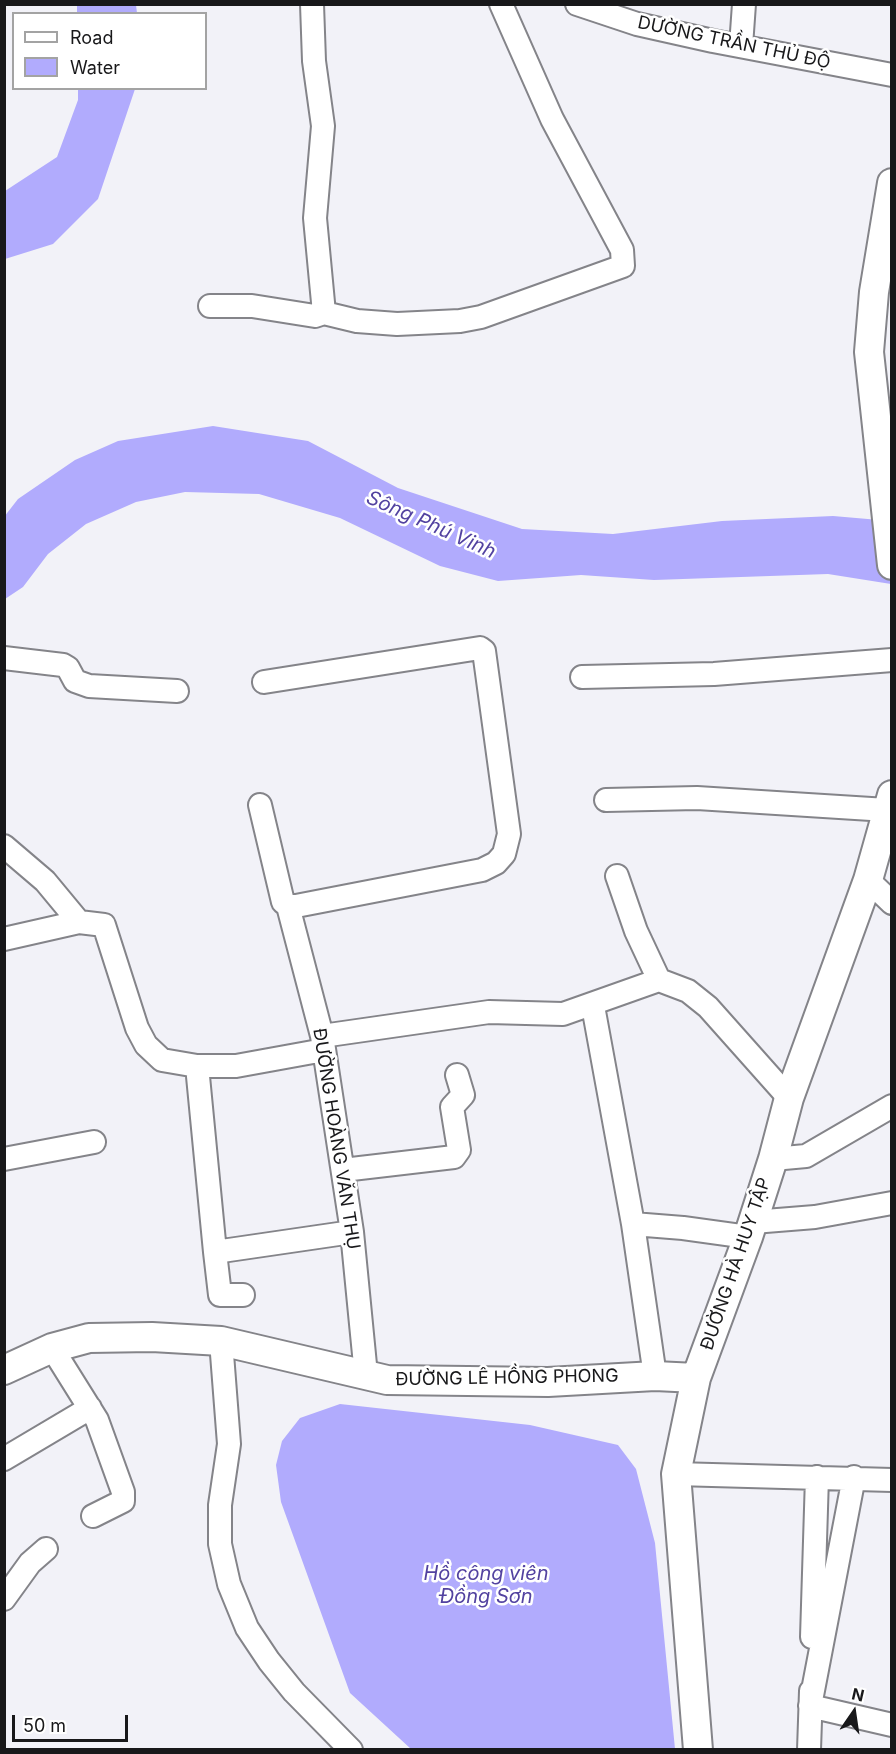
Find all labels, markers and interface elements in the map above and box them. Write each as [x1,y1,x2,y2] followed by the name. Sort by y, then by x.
[12,12,207,90] legend
[636,12,832,74] street label: DƯỜNG TRẦN THỦ ĐỘ
[70,27,113,48] text: Road
[70,57,120,78] text: Water
[363,486,499,564] water label: Sông Phú Vinh
[308,1027,364,1251] street label: ĐƯỜNG HOÀNG VĂN THỤ
[696,1175,776,1353] street label: ĐƯỜNG HÀ HUY TẬP
[395,1365,619,1391] street label: ĐƯỜNG LÊ HỒNG PHONG
[423,1562,549,1609] water label: Hồ công viên Đồng Sơn
[824,1682,884,1742] north arrow
[850,1683,866,1706] text: N
[15,1703,130,1741] scale bar
[23,1715,66,1736] text: 50 m

